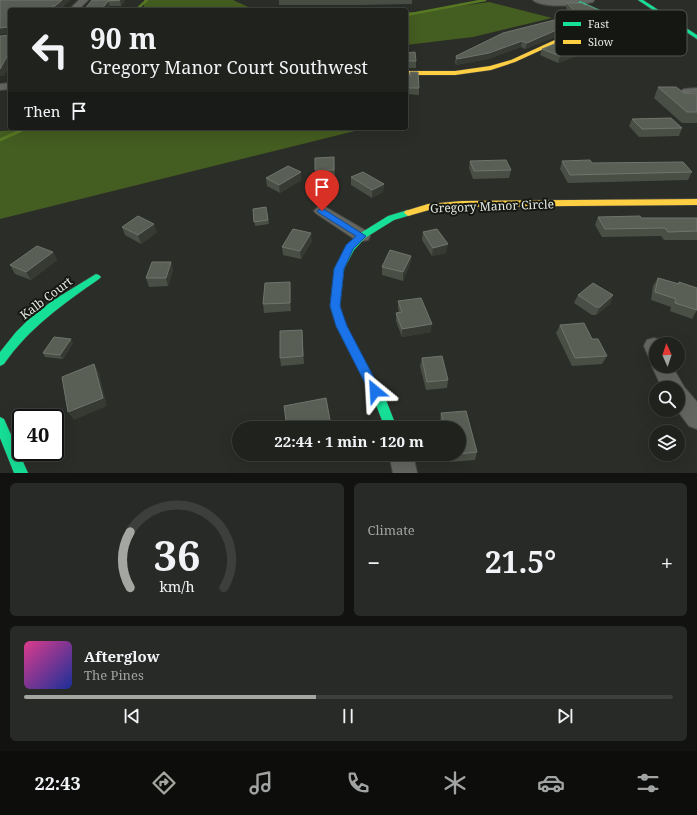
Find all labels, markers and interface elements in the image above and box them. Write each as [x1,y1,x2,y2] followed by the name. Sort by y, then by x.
[555,10,687,56] legend
[588,16,609,31] text: Fast
[90,19,157,57] text: 90 m
[24,24,76,76] icon: left
[588,34,614,49] text: Slow
[90,55,368,79] text: Gregory Manor Court Southwest
[68,100,90,122] icon: arrive
[24,101,60,121] text: Then
[305,170,339,211] pin
[311,176,333,198] icon: arrive
[430,195,554,217] street label: Gregory Manor Circle
[16,273,76,323] street label: Kalb Court
[649,337,685,373] north arrow
[649,337,685,461] map controls
[354,370,396,412] position arrow
[649,381,685,417] button: search
[12,409,64,461] speed limit sign: 40
[649,425,685,461] button: layers
[274,431,424,451] text: 22:44 · 1 min · 120 m
[368,521,415,539] text: Climate
[153,526,200,582] text: 36
[485,541,556,582] text: 21.5°
[368,547,380,577] text: −
[661,547,673,577] text: +
[159,576,194,595] text: km/h
[84,646,160,666] text: Afterglow
[84,666,144,684] text: The Pines
[121,705,143,727] icon: previous
[337,705,359,727] icon: pause
[554,705,576,727] icon: next
[150,769,178,797] icon: directions
[247,769,275,797] icon: music
[344,769,372,797] icon: phone
[441,769,469,797] icon: climate
[537,769,565,797] icon: car
[634,769,662,797] icon: filters
[34,771,81,795] text: 22:43

